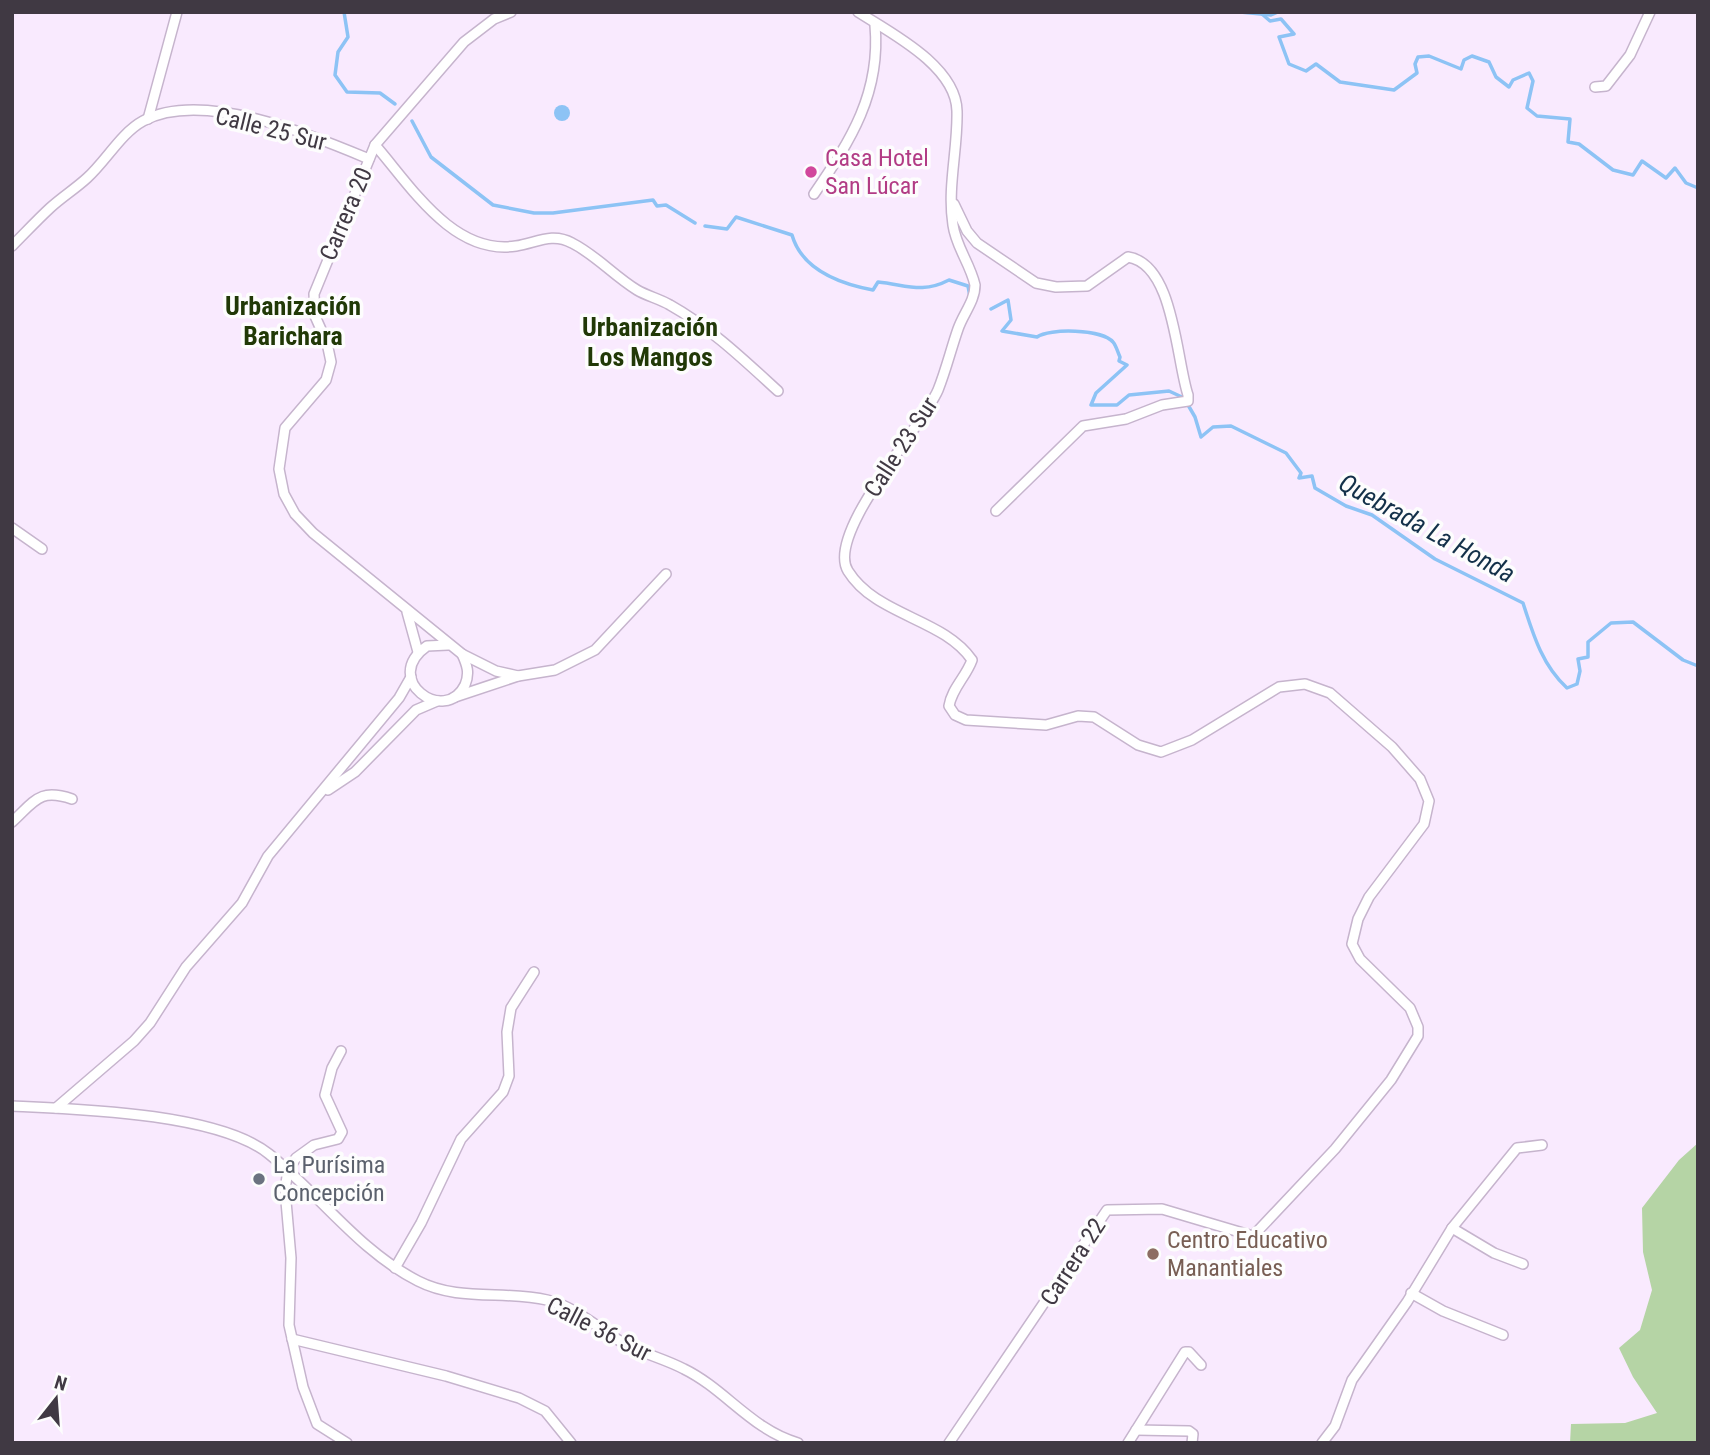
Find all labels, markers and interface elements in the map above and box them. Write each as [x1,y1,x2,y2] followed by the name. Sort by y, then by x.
[213,102,329,156] street label: Calle 25 Sur
[825,144,929,200] place label: Casa Hotel San Lúcar
[314,163,378,265] street label: Carrera 20
[803,164,819,180] marker: Casa Hotel San Lúcar
[225,291,361,351] district label: Urbanización Barichara
[582,312,718,372] district label: Urbanización Los Mangos
[858,392,944,502] street label: Calle 23 Sur
[1334,467,1520,589] water label: Quebrada La Honda
[273,1151,385,1207] place label: La Purísima Concepción
[251,1171,267,1187] marker: La Purísima Concepción
[1034,1213,1112,1311] street label: Carrera 22
[1167,1226,1328,1282] place label: Centro Educativo Manantiales
[1145,1246,1161,1262] marker: Centro Educativo Manantiales
[542,1291,656,1367] street label: Calle 36 Sur
[21,1364,91,1434] north arrow
[52,1371,70,1396] text: N

